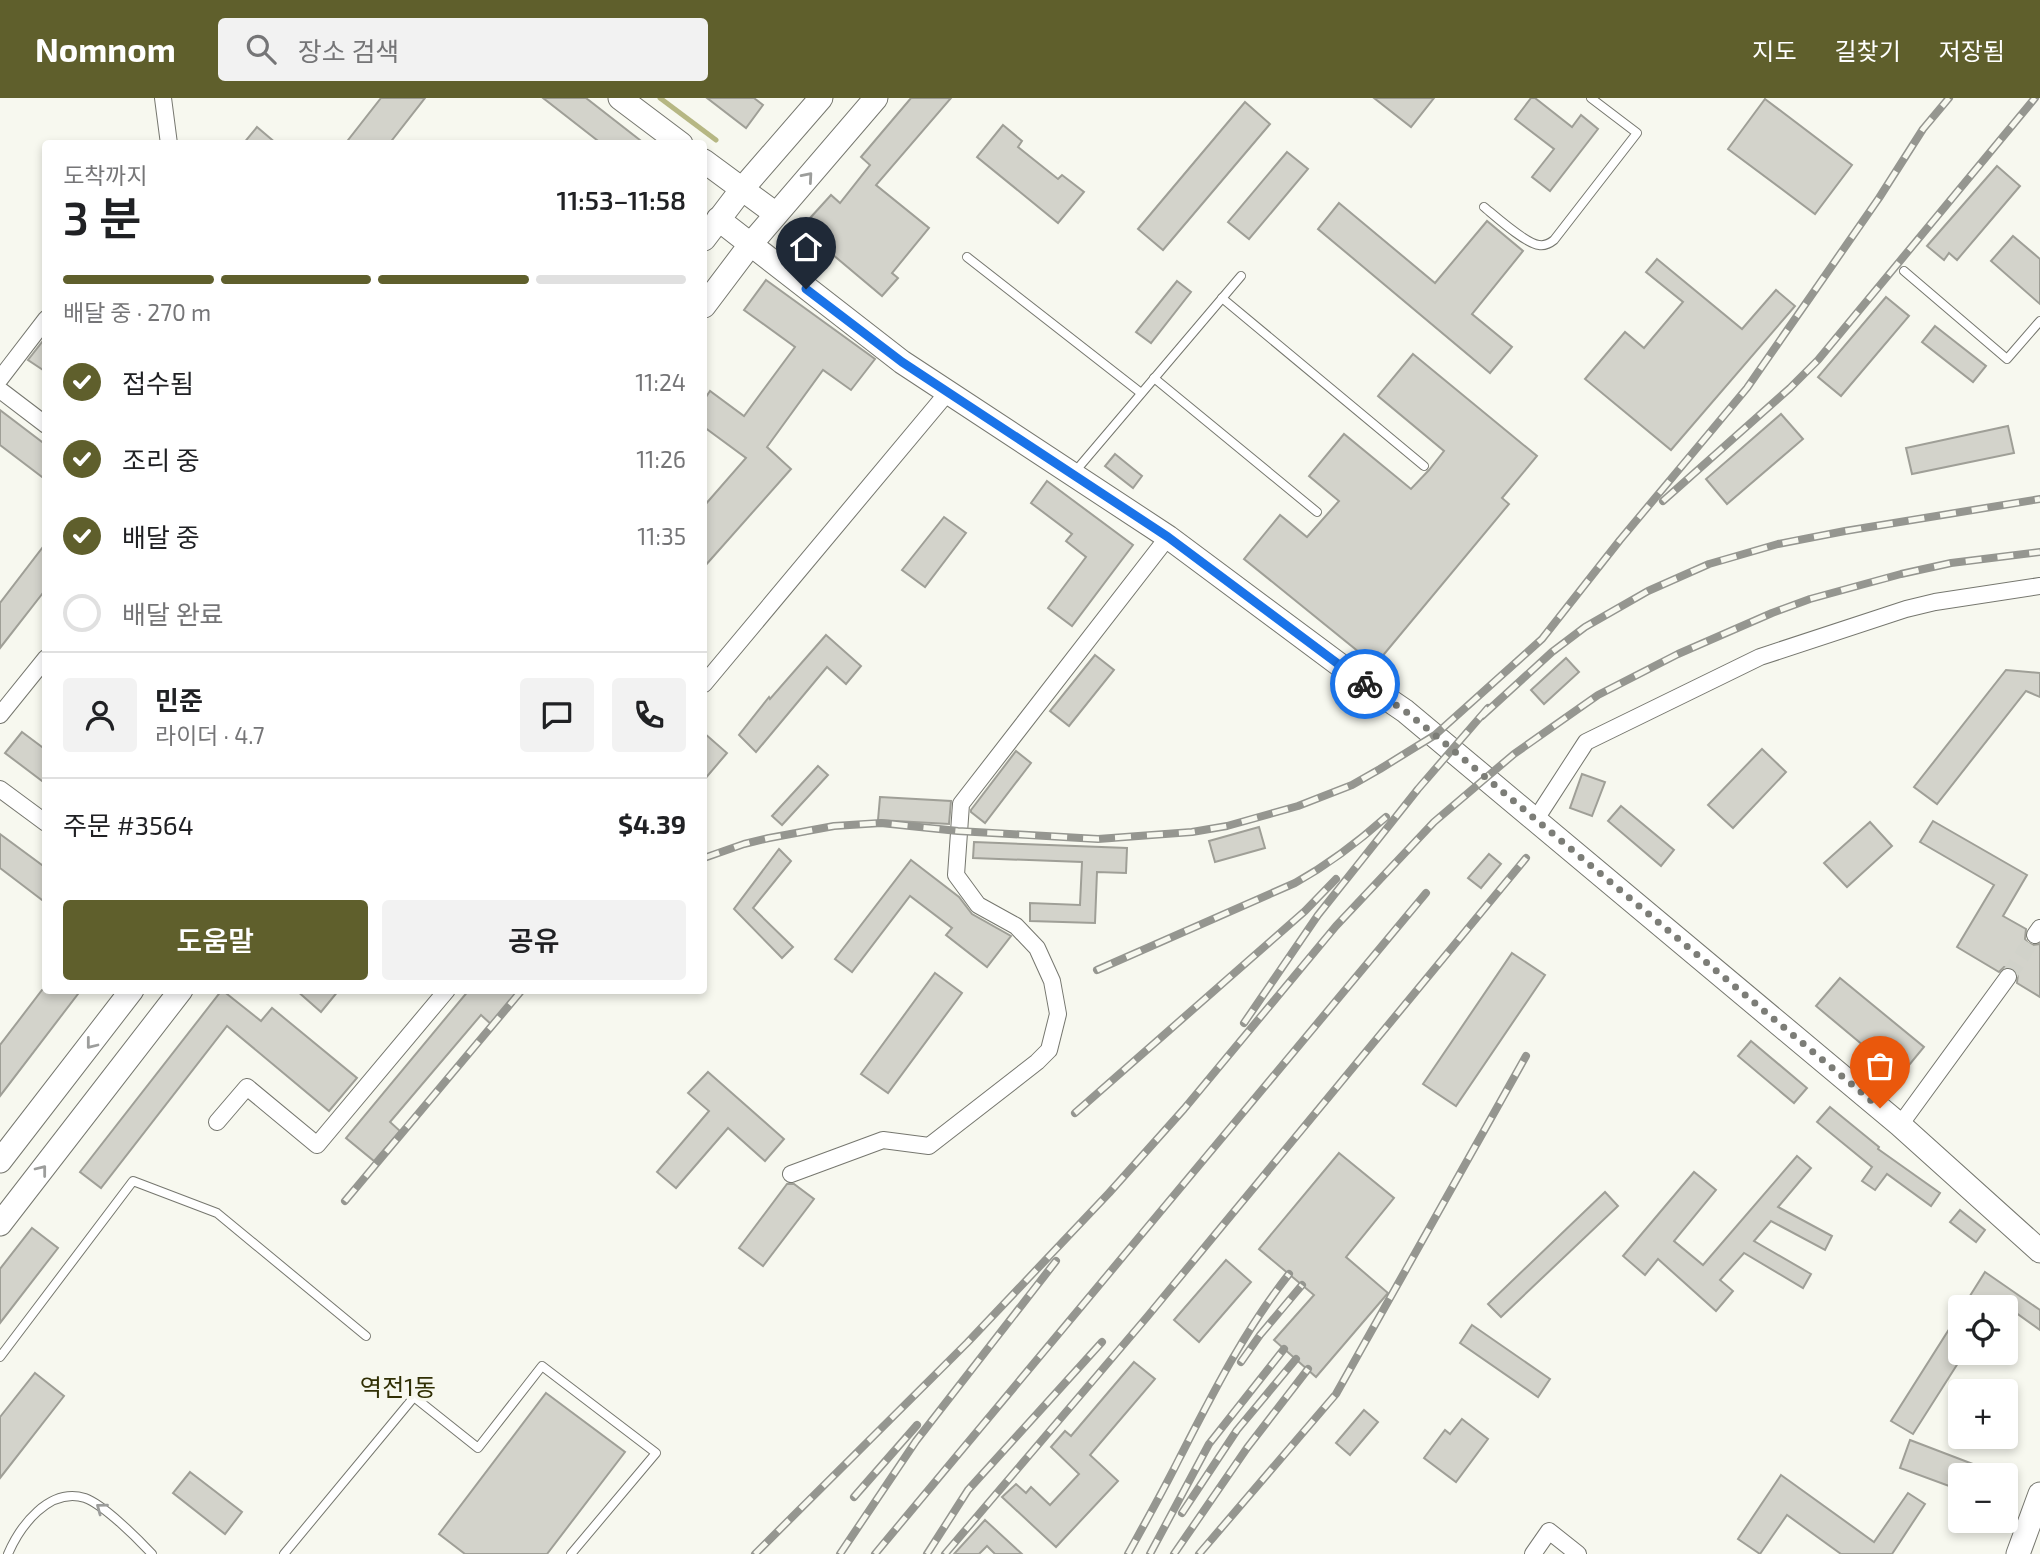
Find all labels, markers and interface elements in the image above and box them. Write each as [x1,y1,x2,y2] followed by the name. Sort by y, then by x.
[218,18,708,81] search box
[35,29,176,69] text: Nomnom
[242,30,280,68] icon: search
[298,35,399,66] text: 장소 검색
[1752,36,1797,65] text: 지도
[1835,36,1901,65] text: 길찾기
[1939,36,2005,65] text: 저장됨
[63,161,148,189] text: 도착까지
[800,172,812,185] one-way arrow
[557,184,686,215] text: 11:53–11:58
[63,189,141,244] text: 3 분
[776,217,836,289] pin
[787,228,825,266] icon: home
[63,298,211,326] text: 배달 중 · 270 m
[63,363,101,401] icon: check
[122,367,194,398] text: 접수됨
[635,368,686,396] text: 11:24
[63,440,101,478] icon: check
[122,444,200,475] text: 조리 중
[636,445,686,473] text: 11:26
[63,517,101,555] icon: check
[122,521,200,552] text: 배달 중
[637,522,686,550] text: 11:35
[122,598,223,629] text: 배달 완료
[1330,649,1400,719] courier
[1346,665,1384,703] icon: bike
[63,678,137,752] button: person
[520,678,594,752] button: chat
[612,678,686,752] button: phone
[155,684,203,715] text: 민준
[155,721,265,749] text: 라이더 · 4.7
[618,808,686,839] text: $4.39
[63,809,194,840] text: 주문 #3564
[63,900,368,980] button: 도움말
[382,900,686,980] button: 공유
[1850,1036,1910,1108] pin
[86,1037,99,1049] one-way arrow
[1861,1047,1899,1085] icon: bag
[33,1165,46,1178] one-way arrow
[1948,1295,2018,1533] map controls
[1948,1295,2018,1365] button: locate
[360,1372,436,1401] district label: 역전1동
[1948,1379,2018,1449] button: +
[1948,1463,2018,1533] button: −
[96,1504,109,1517] one-way arrow

